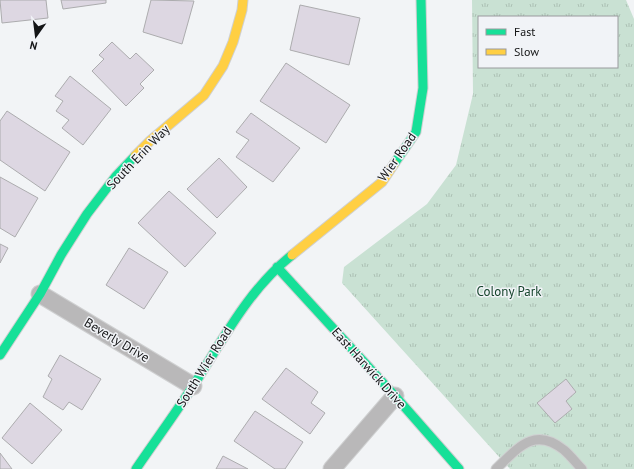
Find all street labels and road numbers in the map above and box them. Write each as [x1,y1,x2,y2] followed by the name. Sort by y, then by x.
[103,121,173,193] street label: South Erin Way
[374,129,420,185] street label: Wier Road
[81,314,153,366] street label: Beverly Drive
[172,324,236,410] street label: South Wier Road
[328,324,410,412] street label: East Harwick Drive

